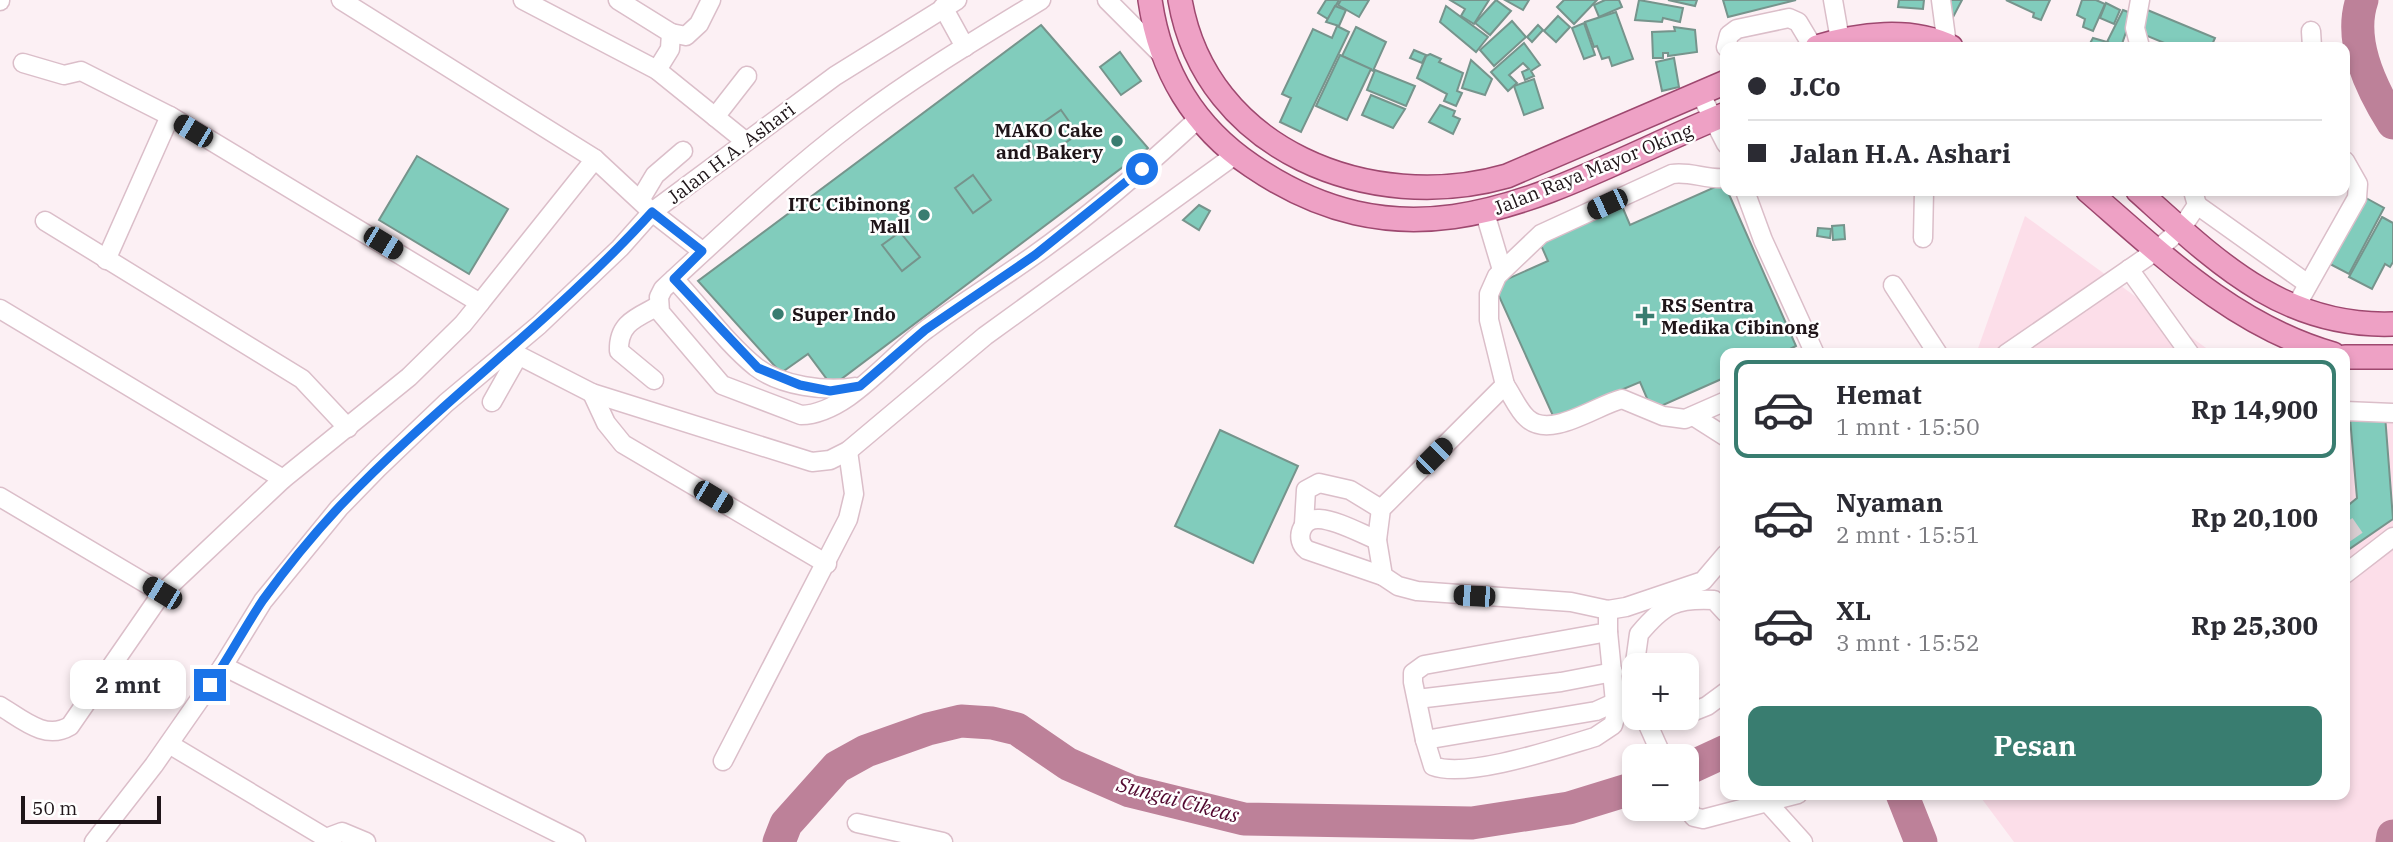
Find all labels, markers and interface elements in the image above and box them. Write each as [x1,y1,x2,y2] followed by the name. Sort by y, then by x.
[1790,69,1841,103] text: J.Co
[662,97,800,209] street label: Jalan H.A. Ashari
[170,111,217,151] car
[994,118,1103,164] place label: MAKO Cake and Bakery
[1490,118,1697,220] street label: Jalan Raya Mayor Oking
[1109,133,1125,149] marker: MAKO Cake and Bakery
[1790,136,2011,170] text: Jalan H.A. Ashari
[1126,153,1158,185] route start
[1584,186,1631,222] car
[788,192,910,238] place label: ITC Cibinong Mall
[916,207,932,223] marker: ITC Cibinong Mall
[360,223,407,263] car
[1661,293,1819,339] place label: RS Sentra Medika Cibinong
[792,302,896,326] place label: Super Indo
[770,306,786,322] marker: Super Indo
[1635,306,1655,326] marker: RS Sentra Medika Cibinong
[1836,377,1922,411] text: Hemat
[1752,378,1815,441] icon: car
[2191,392,2318,426] text: Rp 14,900
[1836,411,1980,441] text: 1 mnt · 15:50
[1412,434,1457,478] car
[690,477,737,517] car
[1836,485,1943,519] text: Nyaman
[1752,486,1815,549] icon: car
[2191,500,2318,534] text: Rp 20,100
[1836,519,1980,549] text: 2 mnt · 15:51
[139,573,186,613] car
[1453,584,1496,608] car
[1836,593,1871,627] text: XL
[1752,594,1815,657] icon: car
[2191,608,2318,642] text: Rp 25,300
[1836,627,1980,657] text: 3 mnt · 15:52
[1622,653,1699,821] map controls
[1622,653,1699,730] button: +
[70,660,186,710] callout: 2 mnt
[95,669,161,699] text: 2 mnt
[194,669,226,701] route end
[1748,706,2322,786] button: Pesan
[1622,744,1699,821] button: −
[1113,769,1243,829] water label: Sungai Cikeas
[21,793,161,825] scale bar
[32,796,77,820] text: 50 m

